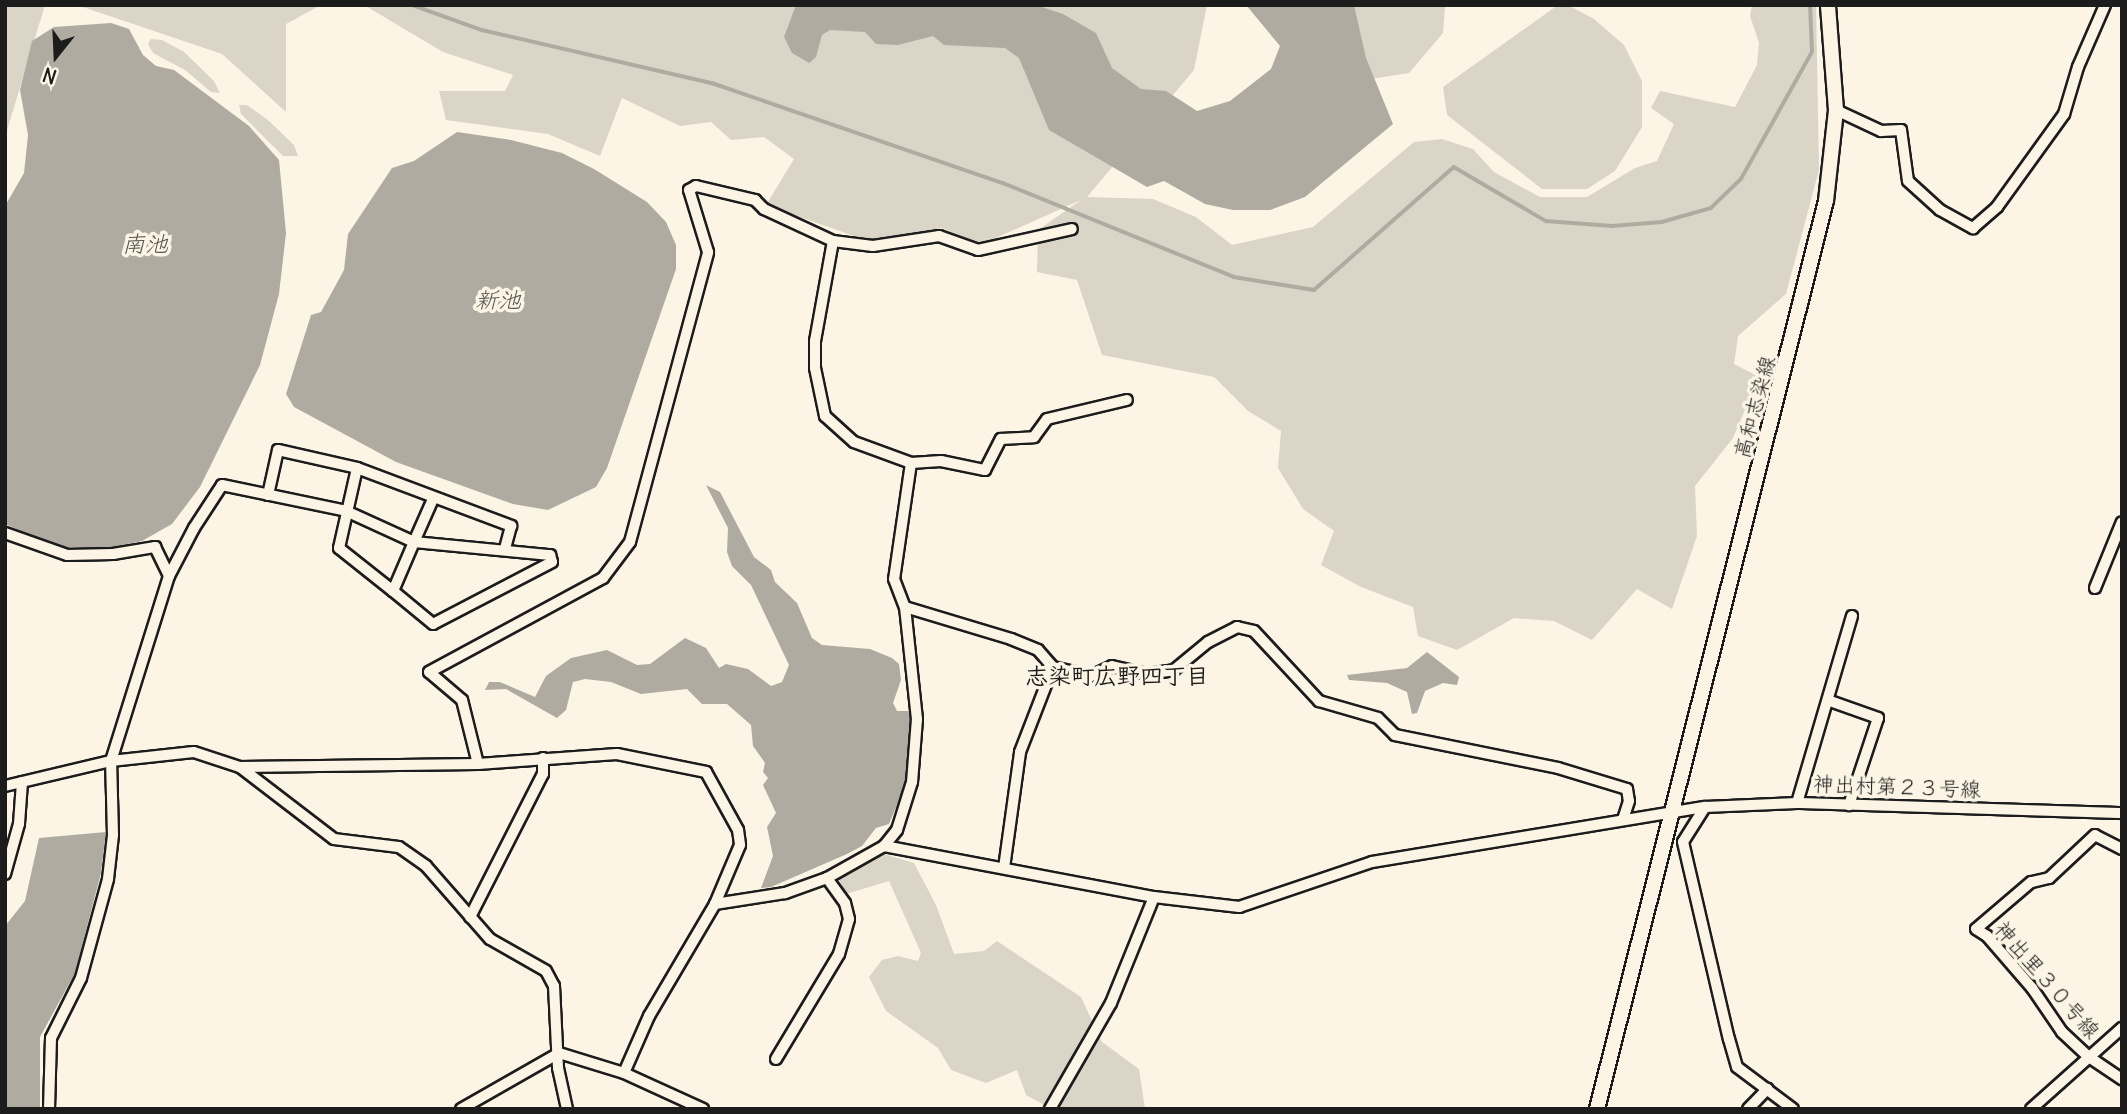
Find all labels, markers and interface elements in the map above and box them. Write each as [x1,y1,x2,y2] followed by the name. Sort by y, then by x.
[21,21,91,91] north arrow
[40,63,59,89] text: N
[122,230,168,258] water label: 南池
[475,286,521,314] water label: 新池
[1729,353,1781,461] street label: 高和志染線
[1025,662,1209,690] district label: 志染町広野四丁目
[1813,771,1981,803] street label: 神出村第２３号線
[1989,916,2105,1044] street label: 神出里３０号線

